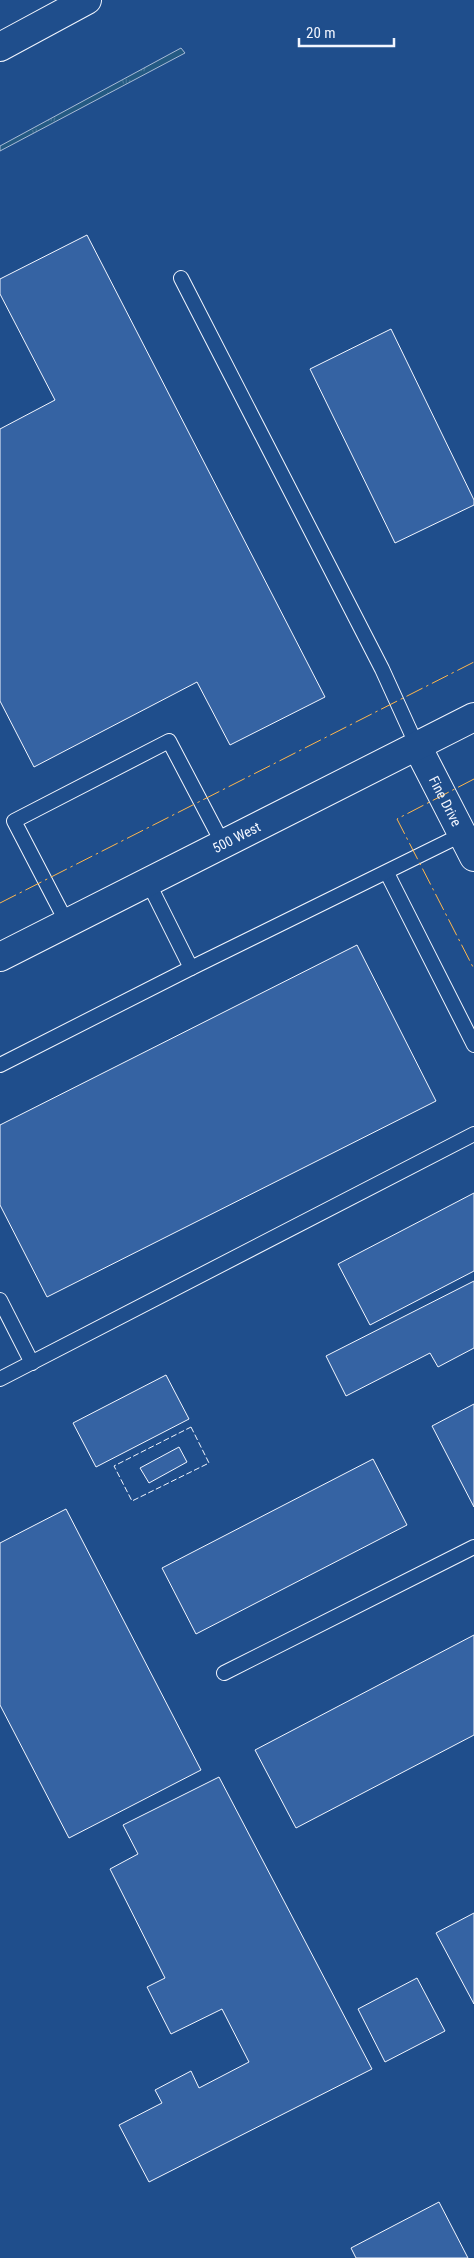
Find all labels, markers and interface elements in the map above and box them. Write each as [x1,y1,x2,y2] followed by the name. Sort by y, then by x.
[299,15,394,47] scale bar
[306,24,336,42] text: 20 m
[426,773,465,829] street label: Fine Drive
[210,819,263,856] street label: 500 West

